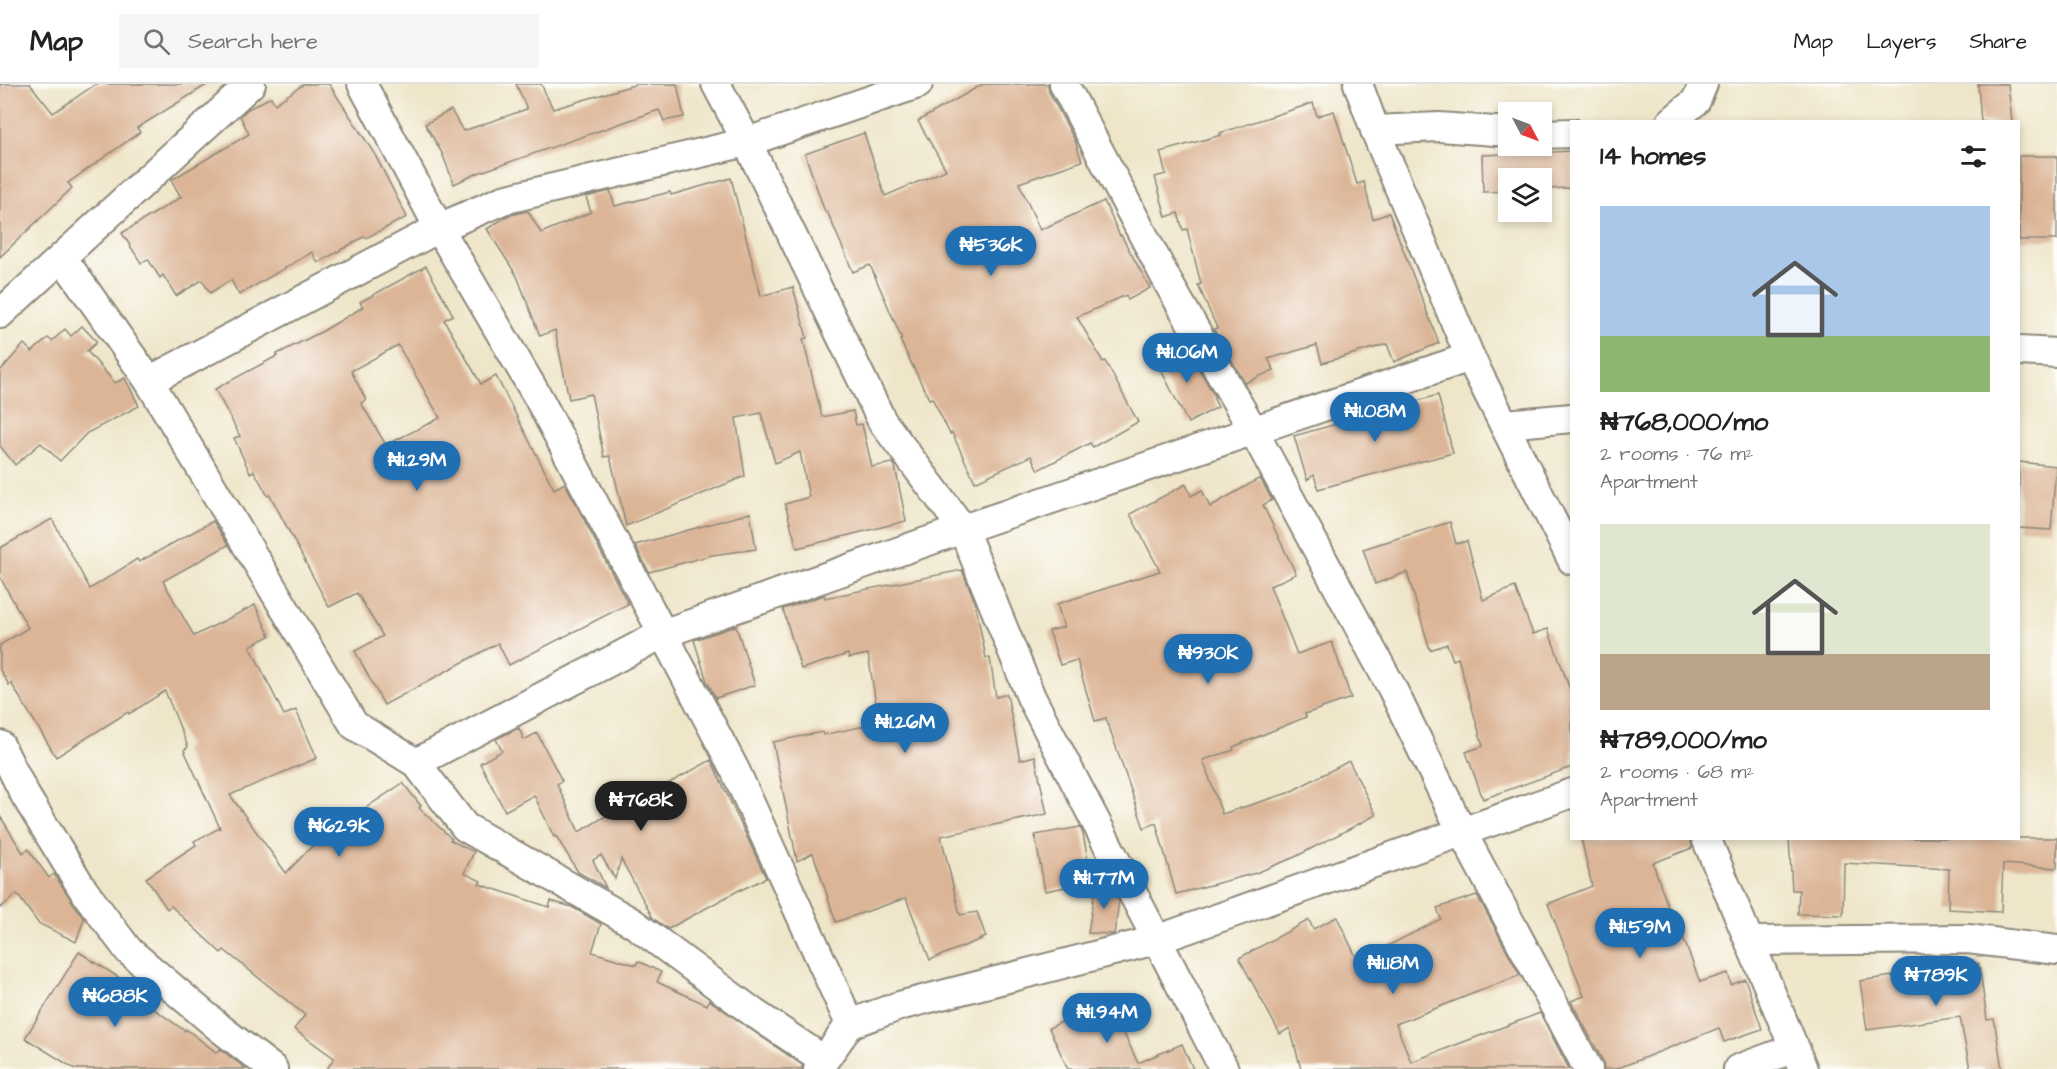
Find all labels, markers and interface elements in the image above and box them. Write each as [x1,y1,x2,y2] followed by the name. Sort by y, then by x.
[119,14,539,68] search box
[30,22,83,61] text: Map
[140,25,173,58] icon: search
[188,26,318,57] text: Search here
[1793,27,1833,56] text: Map
[1866,27,1936,56] text: Layers
[1969,27,2027,56] text: Share
[1498,102,1552,156] north arrow
[1498,102,1552,222] map controls
[1600,138,1706,174] text: 14 homes
[1957,140,1990,173] icon: filters
[1498,168,1552,222] button: layers
[949,226,1033,277] pin: ₦536K
[959,231,1023,259] text: ₦536K
[1741,245,1849,353] icon: home
[1138,333,1236,384] pin: ₦1.06M
[1156,338,1218,366] text: ₦1.06M
[1326,392,1424,443] pin: ₦1.08M
[1344,397,1406,425] text: ₦1.08M
[1600,404,1768,440] text: ₦768,000/mo
[1600,440,1753,468] text: 2 rooms · 76 m²
[368,441,466,492] pin: ₦1.29M
[387,446,447,474] text: ₦1.29M
[1600,468,1698,496] text: Apartment
[1741,563,1849,671] icon: home
[1166,634,1250,685] pin: ₦930K
[1178,639,1238,667] text: ₦930K
[856,703,954,754] pin: ₦1.26M
[875,708,935,736] text: ₦1.26M
[1600,722,1767,758] text: ₦789,000/mo
[1600,758,1754,786] text: 2 rooms · 68 m²
[599,781,683,832] pin: ₦768K
[609,786,673,814] text: ₦768K
[1600,786,1698,814] text: Apartment
[297,807,381,858] pin: ₦629K
[308,812,370,840] text: ₦629K
[1055,859,1153,910] pin: ₦1.77M
[1074,864,1134,892] text: ₦1.77M
[1591,908,1689,959] pin: ₦1.59M
[1609,913,1671,941] text: ₦1.59M
[1344,944,1442,995] pin: ₦1.18M
[1367,949,1419,977] text: ₦1.18M
[1894,956,1978,1007] pin: ₦789K
[1904,961,1968,989] text: ₦789K
[73,977,157,1028] pin: ₦688K
[82,982,148,1010] text: ₦688K
[1058,993,1156,1044] pin: ₦1.94M
[1076,998,1138,1026] text: ₦1.94M

